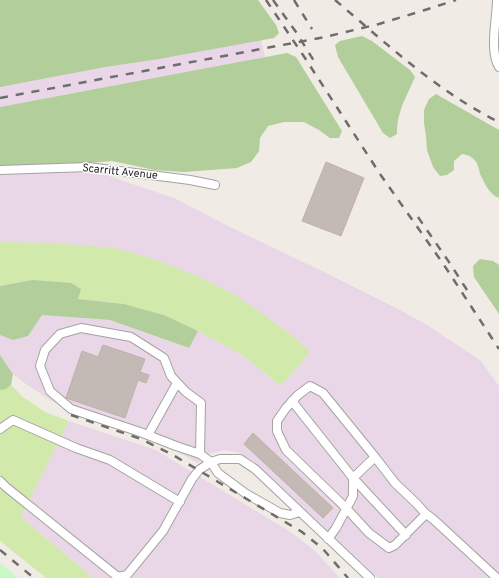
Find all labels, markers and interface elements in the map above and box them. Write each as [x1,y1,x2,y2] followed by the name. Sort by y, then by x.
[81,161,159,183] street label: Scarritt Avenue

